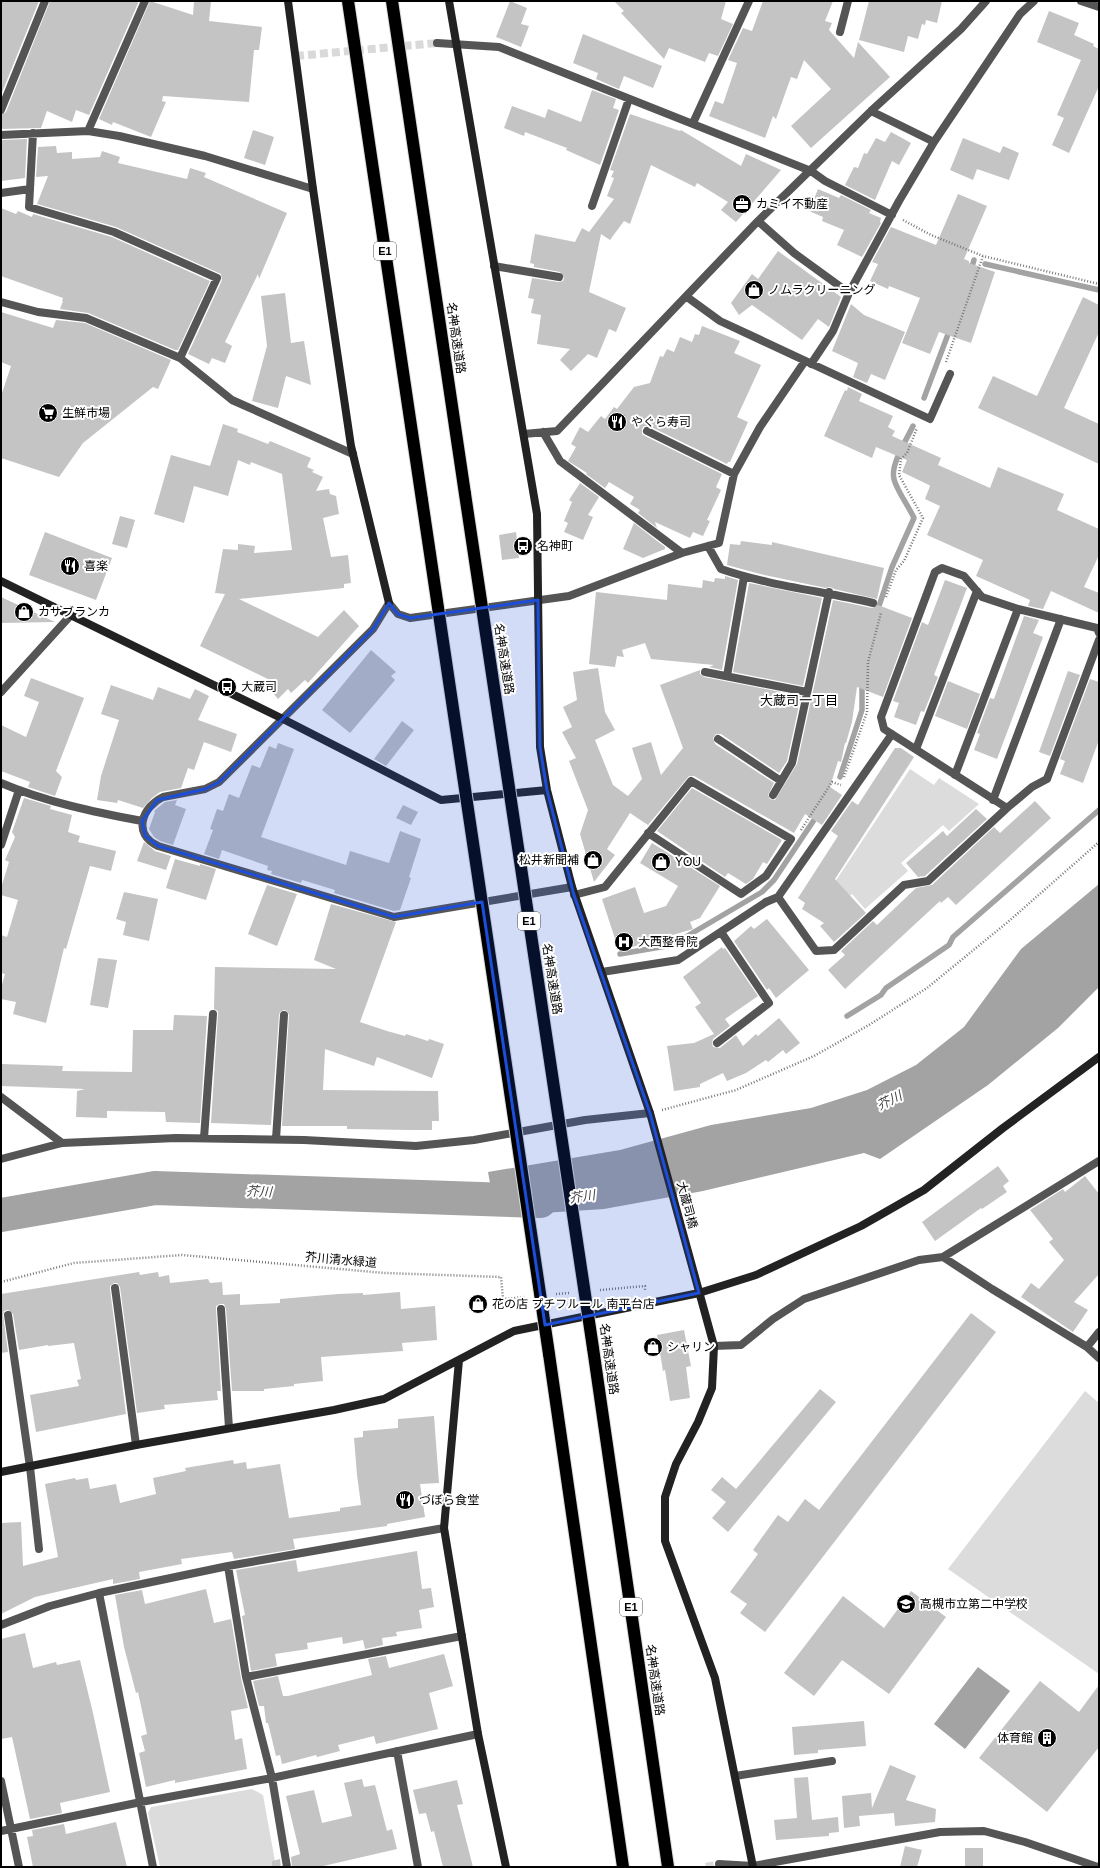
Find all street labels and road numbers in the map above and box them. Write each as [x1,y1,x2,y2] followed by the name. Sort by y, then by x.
[374,242,396,260] road number: E1
[444,301,468,375] street label: 名神高速道路
[491,622,517,696] street label: 名神高速道路
[518,912,540,930] road number: E1
[539,942,565,1016] street label: 名神高速道路
[674,1180,700,1230] street label: 大蔵司橋
[305,1250,377,1270] street label: 芥川清水緑道
[597,1322,621,1396] street label: 名神高速道路
[620,1598,642,1616] road number: E1
[643,1643,667,1717] street label: 名神高速道路

